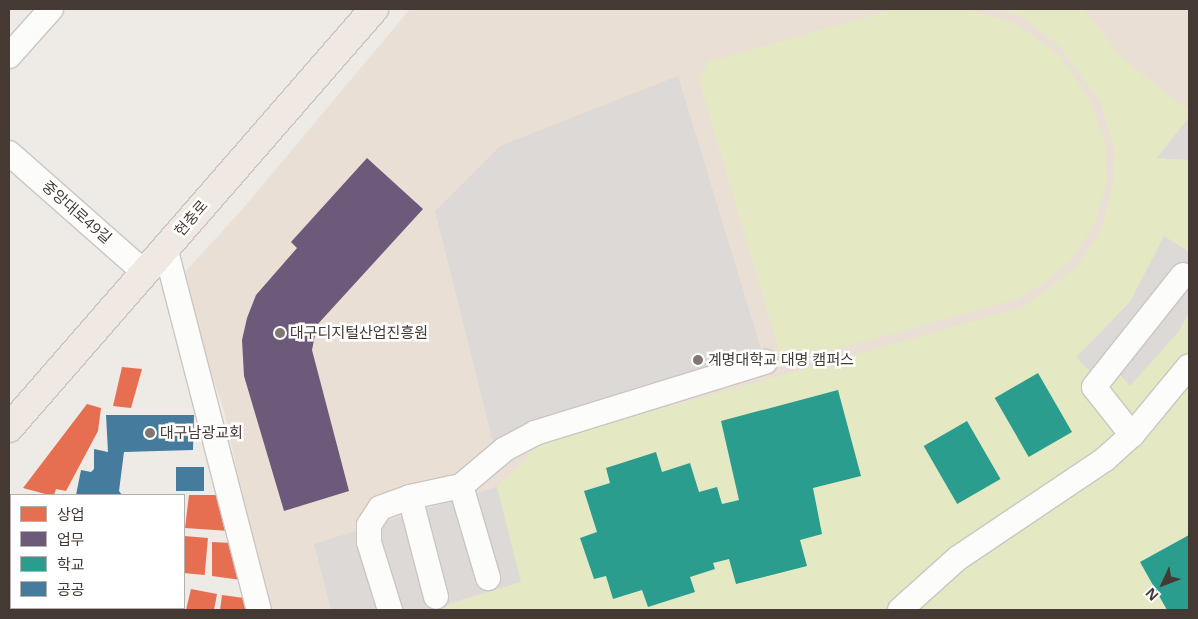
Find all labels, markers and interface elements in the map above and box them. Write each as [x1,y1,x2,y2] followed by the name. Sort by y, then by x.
[39,177,115,247] street label: 중앙대로49길
[171,196,211,240] street label: 현충로
[290,324,428,342] place label: 대구디지털산업진흥원
[274,327,286,339] marker: 대구디지털산업진흥원
[708,351,854,369] place label: 계명대학교 대명 캠퍼스
[692,354,704,366] marker: 계명대학교 대명 캠퍼스
[160,424,243,442] place label: 대구남광교회
[144,427,156,439] marker: 대구남광교회
[10,494,185,609] legend
[57,504,85,524] text: 상업
[57,529,85,549] text: 업무
[57,554,85,574] text: 학교
[1138,559,1188,609] north arrow
[57,579,85,599] text: 공공
[1141,584,1163,605] text: N

